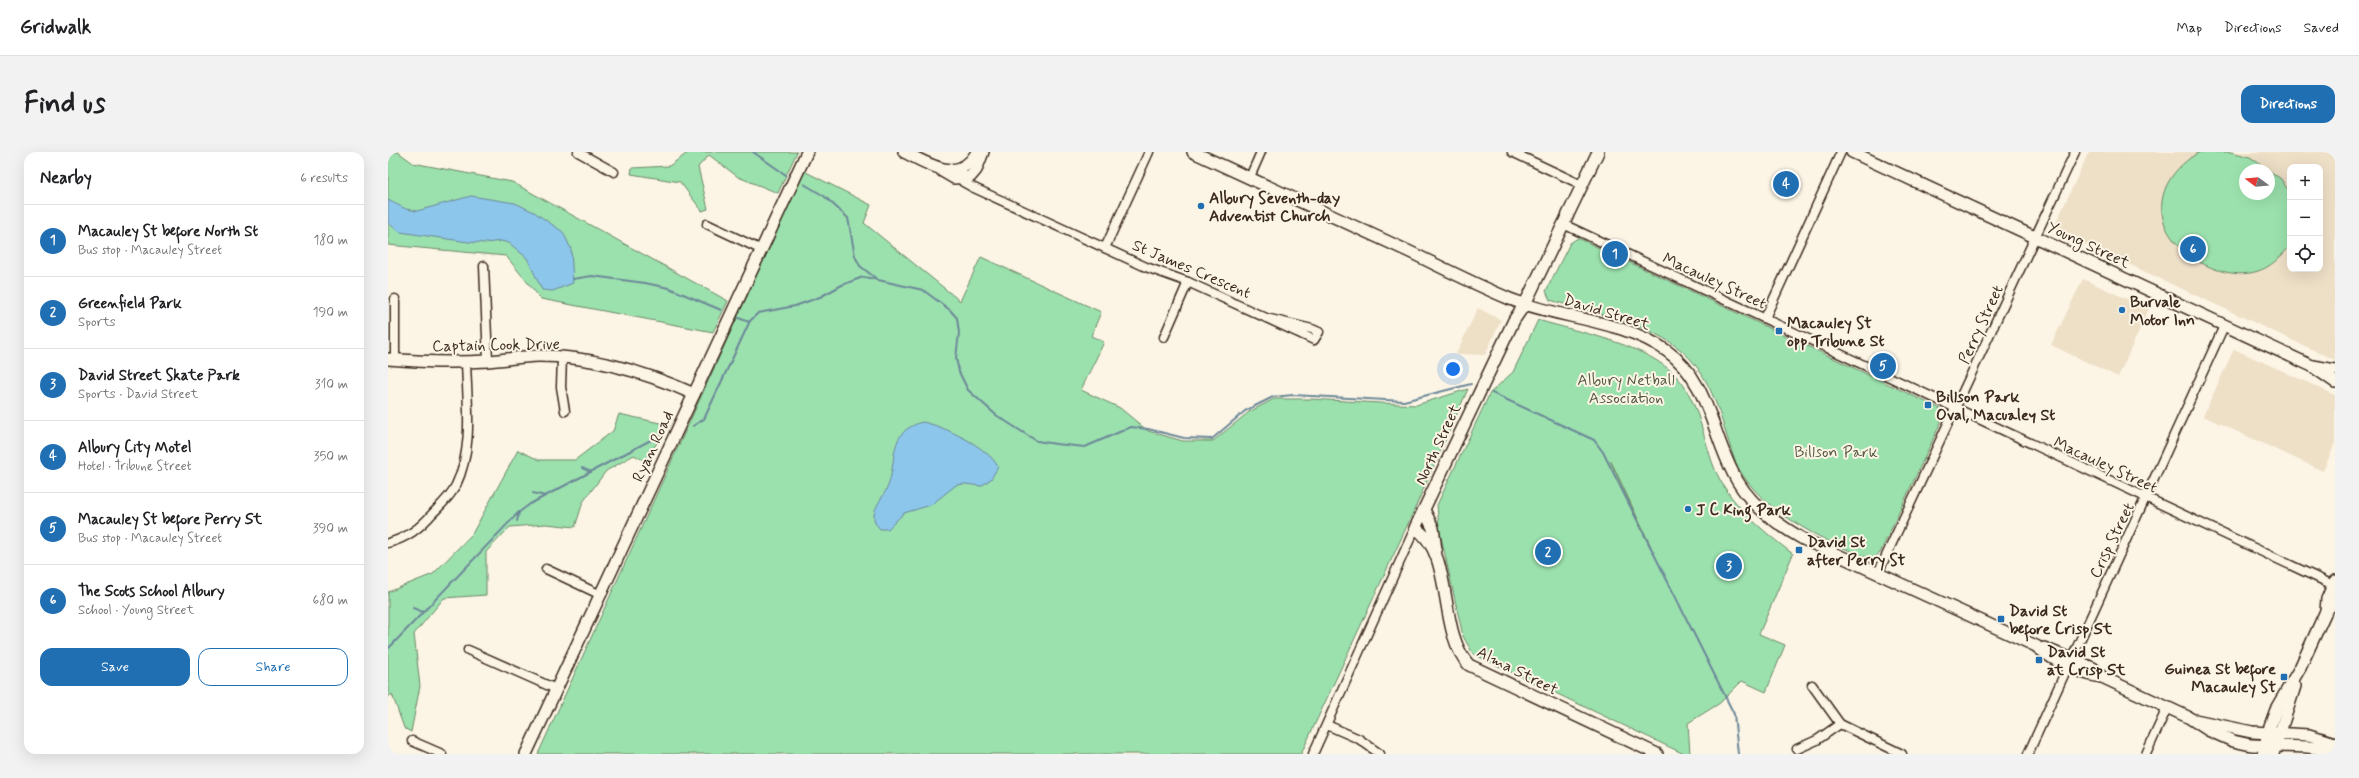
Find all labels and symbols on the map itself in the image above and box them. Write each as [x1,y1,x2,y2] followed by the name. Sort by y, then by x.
[2239,164,2275,200] north arrow
[1773,169,1799,199] pin: 4
[1209,188,1340,227] place label: Albury Seventh-day Adventist Church
[1196,201,1206,211] marker: Albury Seventh-day Adventist Church
[2043,217,2134,275] street label: Young Street
[2180,234,2206,264] pin: 6
[1129,235,1254,304] street label: St James Crescent
[1602,239,1628,269] pin: 1
[1659,248,1770,315] street label: Macauley Street
[1954,282,2009,368] street label: Perry Street
[1561,289,1653,336] street label: David Street
[2130,292,2195,331] place label: Burvale Motor Inn
[2117,305,2127,315] marker: Burvale Motor Inn
[1787,313,1885,352] place label: Macauley St opp Tribune St
[1774,326,1784,336] marker: Macauley St opp Tribune St
[432,334,560,357] street label: Captain Cook Drive
[1870,351,1896,381] pin: 5
[1443,359,1463,379] your location
[1577,370,1675,409] park label: Albury Netball Association
[1936,387,2055,426] place label: Billson Park Oval, Macualey St
[1410,400,1467,489] street label: North Street
[1923,400,1933,410] marker: Billson Park Oval, Macualey St
[628,408,679,486] street label: Ryan Road
[2050,432,2161,499] street label: Macauley Street
[1794,442,1878,463] park label: Billson Park
[2085,499,2140,582] street label: Crisp Street
[1696,500,1792,523] place label: J C King Park
[1683,504,1693,514] marker: J C King Park
[1807,532,1906,571] place label: David St after Perry St
[1535,537,1561,567] pin: 2
[1794,545,1804,555] marker: David St after Perry St
[1716,551,1742,581] pin: 3
[2009,601,2113,642] place label: David St before Crisp St
[1996,614,2006,624] marker: David St before Crisp St
[1473,642,1562,701] street label: Alma Street
[2047,642,2126,681] place label: David St at Crisp St
[2034,655,2044,665] marker: David St at Crisp St
[2164,659,2276,698] place label: Guinea St before Macauley St
[2279,672,2289,682] marker: Guinea St before Macauley St

